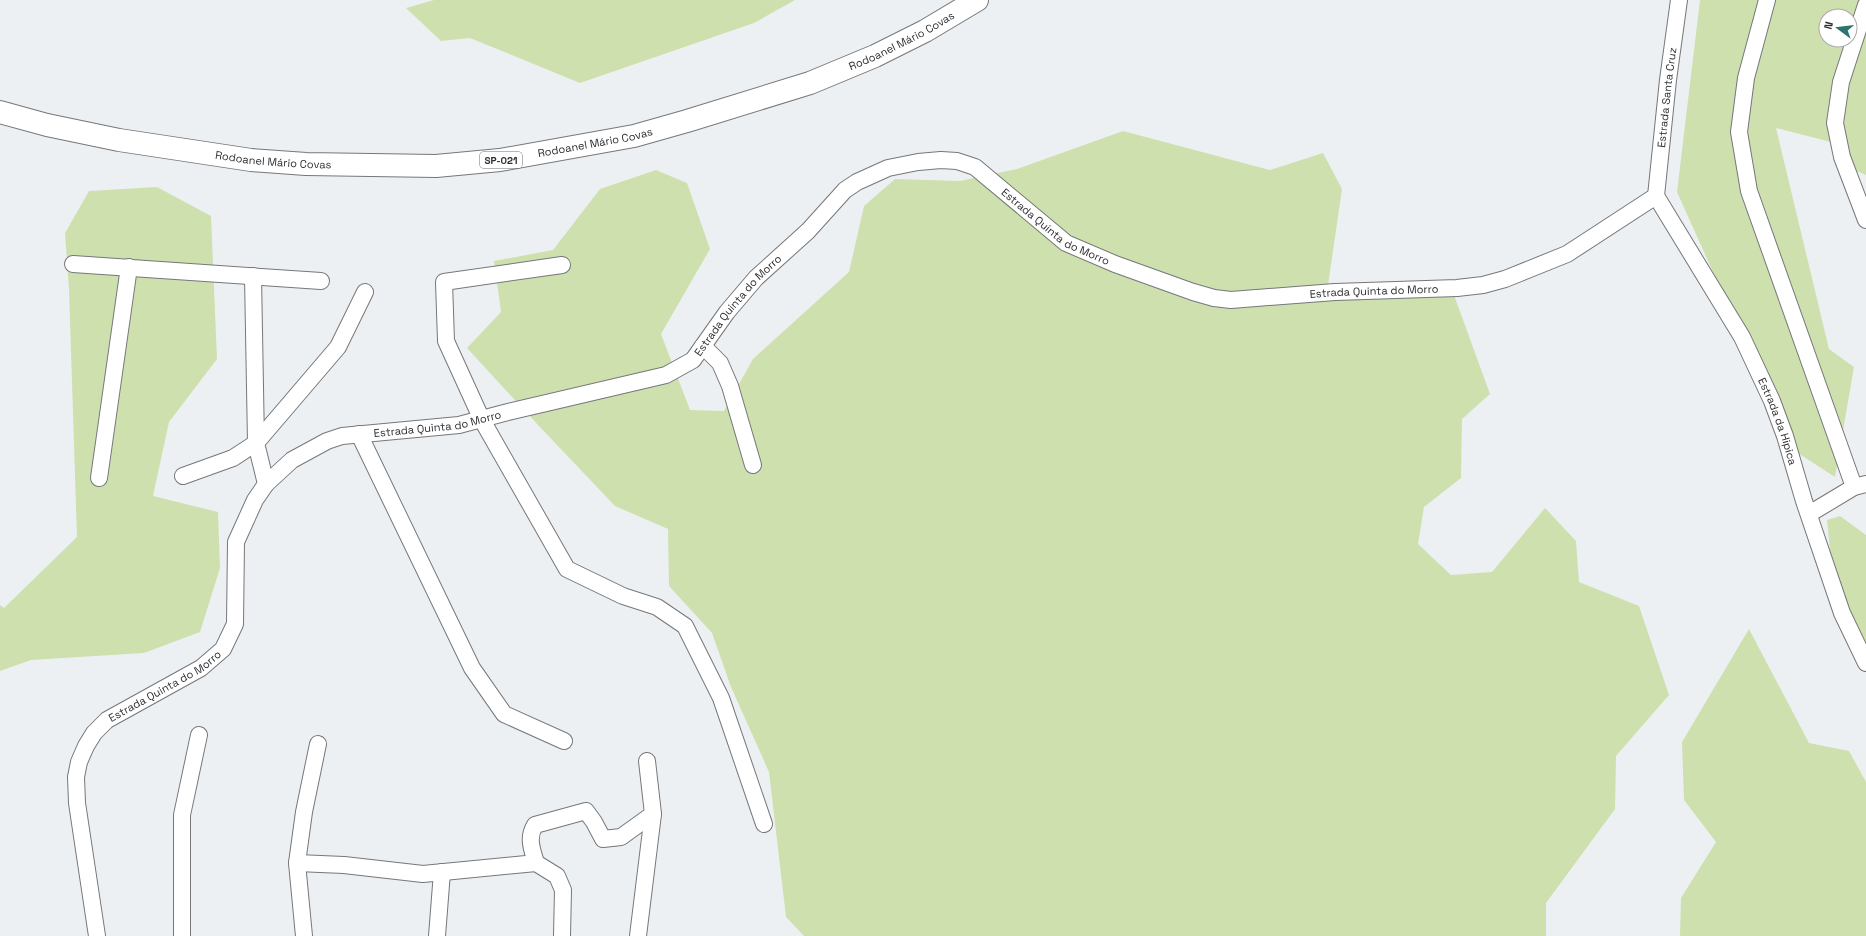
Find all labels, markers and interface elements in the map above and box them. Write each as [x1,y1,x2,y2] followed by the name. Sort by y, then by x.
[847,8,957,73] street label: Rodoanel Mário Covas
[1818,8,1858,48] north arrow
[1821,20,1836,31] text: N
[1654,46,1679,148] street label: Estrada Santa Cruz
[537,124,654,160] street label: Rodoanel Mário Covas
[214,148,332,171] street label: Rodoanel Mário Covas
[480,152,522,168] road number: SP-021
[999,185,1112,268] street label: Estrada Quinta do Morro
[691,251,784,359] street label: Estrada Quinta do Morro
[1309,282,1439,301] street label: Estrada Quinta do Morro
[1755,375,1800,467] street label: Estrada da Hipica
[373,407,503,440] street label: Estrada Quinta do Morro
[106,647,224,725] street label: Estrada Quinta do Morro

